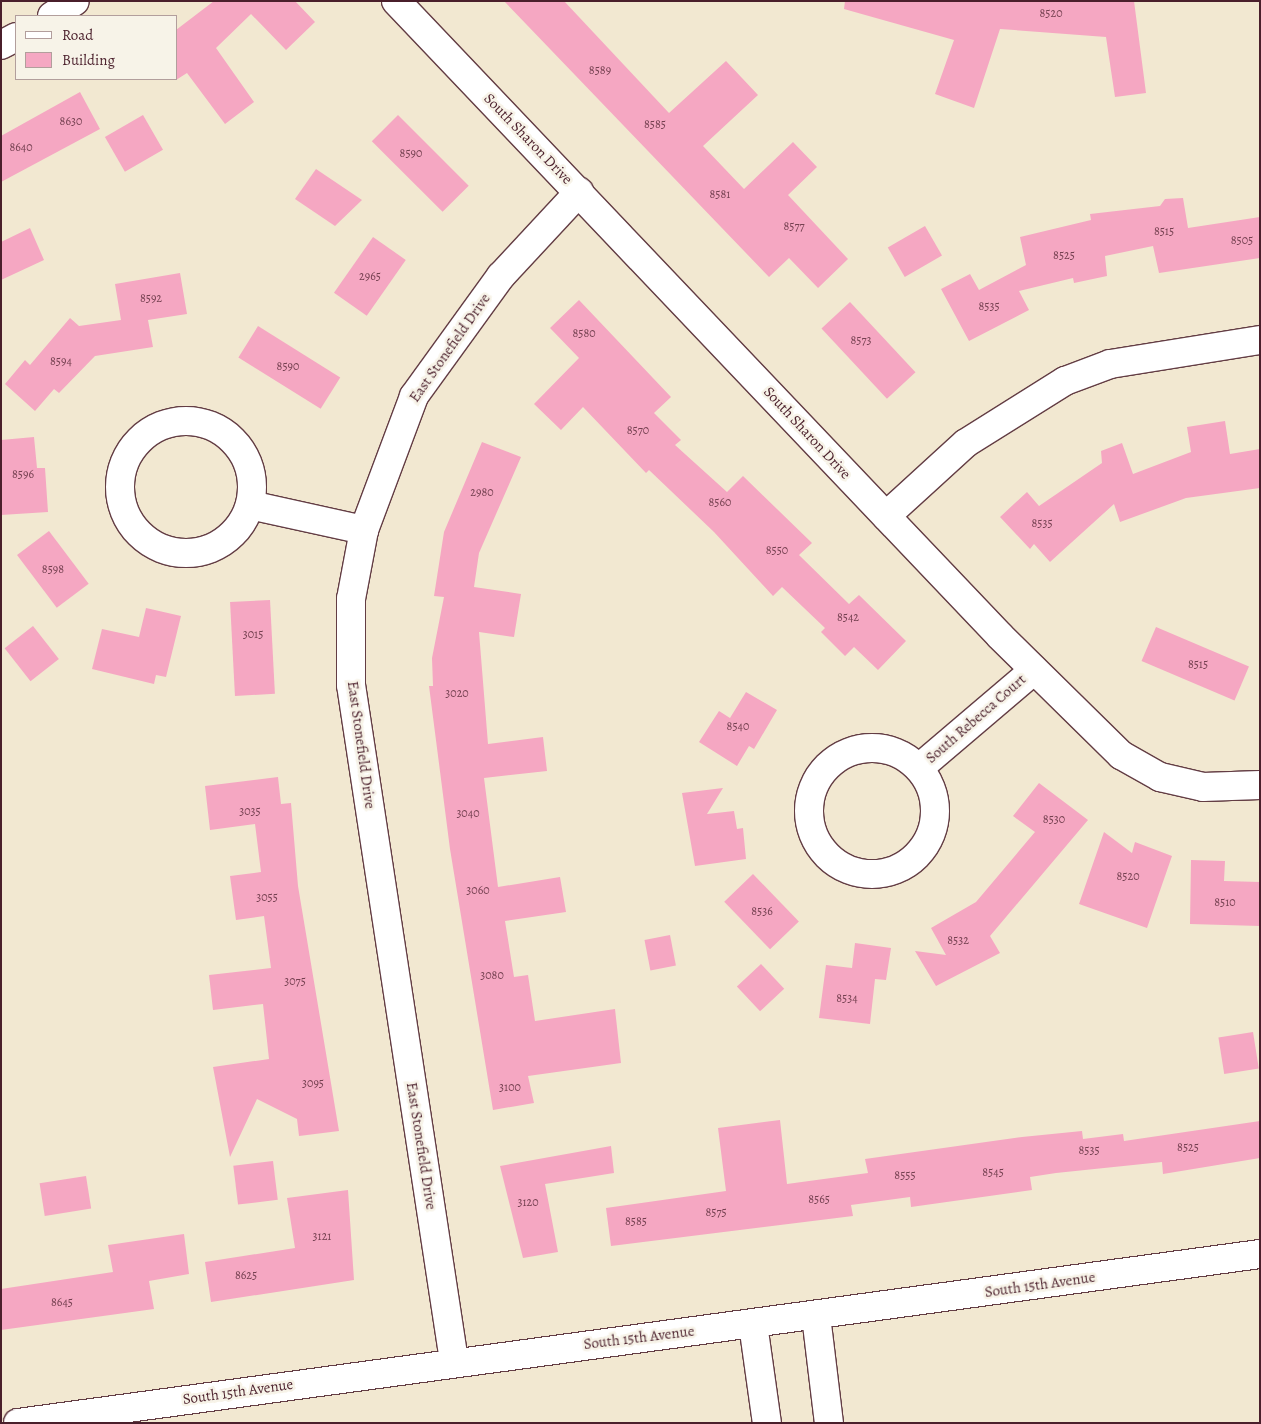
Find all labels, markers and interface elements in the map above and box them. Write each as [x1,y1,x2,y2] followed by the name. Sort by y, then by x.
[1039,7,1063,21] house number: 8520
[15,15,178,80] legend
[62,25,93,45] text: Road
[62,50,115,70] text: Building
[589,64,611,78] house number: 8589
[480,90,576,188] street label: South Sharon Drive
[60,115,82,129] house number: 8630
[644,118,666,132] house number: 8585
[9,141,33,155] house number: 8640
[400,147,422,161] house number: 8590
[710,188,730,202] house number: 8581
[783,220,805,234] house number: 8577
[1154,225,1174,239] house number: 8515
[1231,234,1253,248] house number: 8505
[1053,249,1075,263] house number: 8525
[359,270,381,284] house number: 2965
[406,290,494,406] street label: East Stonefield Drive
[140,292,162,306] house number: 8592
[978,300,1000,314] house number: 8535
[572,327,596,341] house number: 8580
[850,334,872,348] house number: 8573
[50,355,72,369] house number: 8594
[277,360,299,374] house number: 8590
[760,383,854,483] street label: South Sharon Drive
[627,424,649,438] house number: 8570
[12,468,34,482] house number: 8596
[470,486,494,500] house number: 2980
[709,496,731,510] house number: 8560
[1031,517,1053,531] house number: 8535
[766,544,788,558] house number: 8550
[42,563,64,577] house number: 8598
[837,611,859,625] house number: 8542
[243,628,263,642] house number: 3015
[1188,658,1208,672] house number: 8515
[922,671,1030,767] street label: South Rebecca Court
[343,680,379,810] street label: East Stonefield Drive
[445,687,469,701] house number: 3020
[727,720,749,734] house number: 8540
[239,805,261,819] house number: 3035
[456,807,480,821] house number: 3040
[1043,813,1065,827] house number: 8530
[1116,870,1140,884] house number: 8520
[466,884,490,898] house number: 3060
[256,891,278,905] house number: 3055
[1214,896,1236,910] house number: 8510
[751,905,773,919] house number: 8536
[947,934,969,948] house number: 8532
[480,969,504,983] house number: 3080
[284,975,306,989] house number: 3075
[836,992,858,1006] house number: 8534
[302,1077,324,1091] house number: 3095
[402,1081,440,1211] street label: East Stonefield Drive
[499,1081,521,1095] house number: 3100
[1177,1141,1199,1155] house number: 8525
[1078,1144,1100,1158] house number: 8535
[982,1166,1004,1180] house number: 8545
[894,1169,916,1183] house number: 8555
[808,1193,830,1207] house number: 8565
[517,1196,539,1210] house number: 3120
[705,1206,727,1220] house number: 8575
[625,1215,647,1229] house number: 8585
[313,1230,331,1244] house number: 3121
[984,1268,1096,1302] street label: South 15th Avenue
[235,1269,257,1283] house number: 8625
[51,1296,73,1310] house number: 8645
[583,1322,695,1354] street label: South 15th Avenue
[182,1375,294,1409] street label: South 15th Avenue

